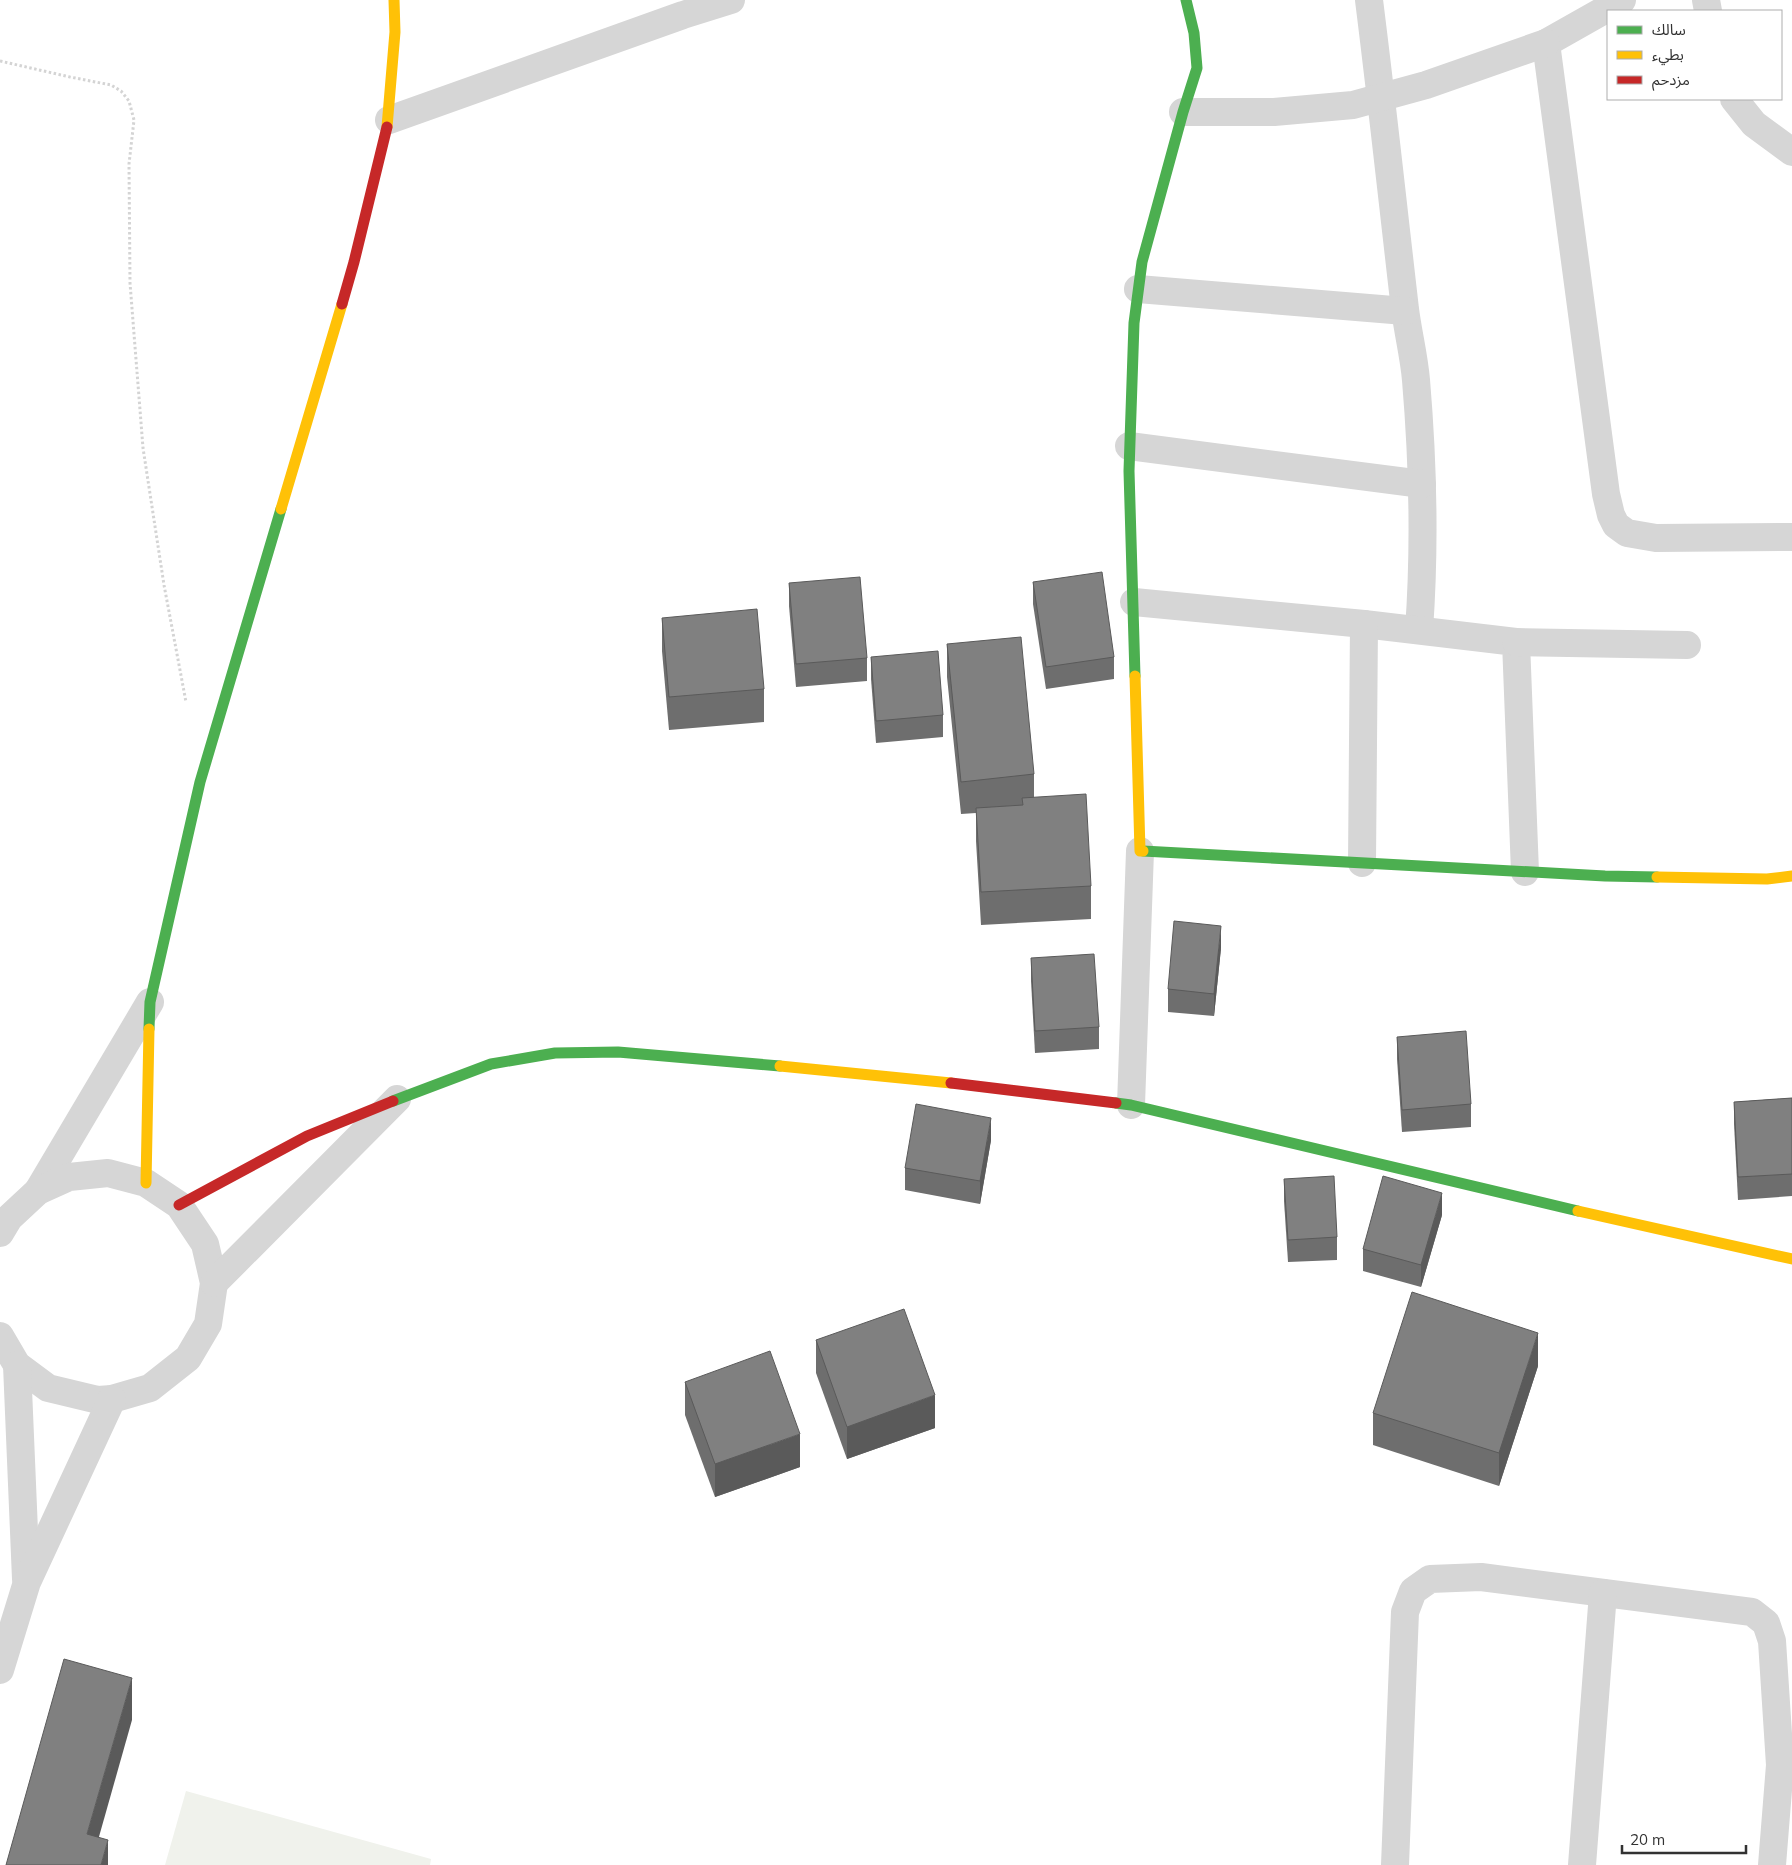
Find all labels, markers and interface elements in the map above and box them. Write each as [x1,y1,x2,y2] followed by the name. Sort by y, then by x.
[1607,10,1782,100] legend
[1652,20,1686,39] text: سالك
[1652,45,1684,66] text: بطيء
[1652,70,1690,91] text: مزدحم
[1622,1822,1746,1854] scale bar
[1630,1830,1665,1849] text: 20 m

